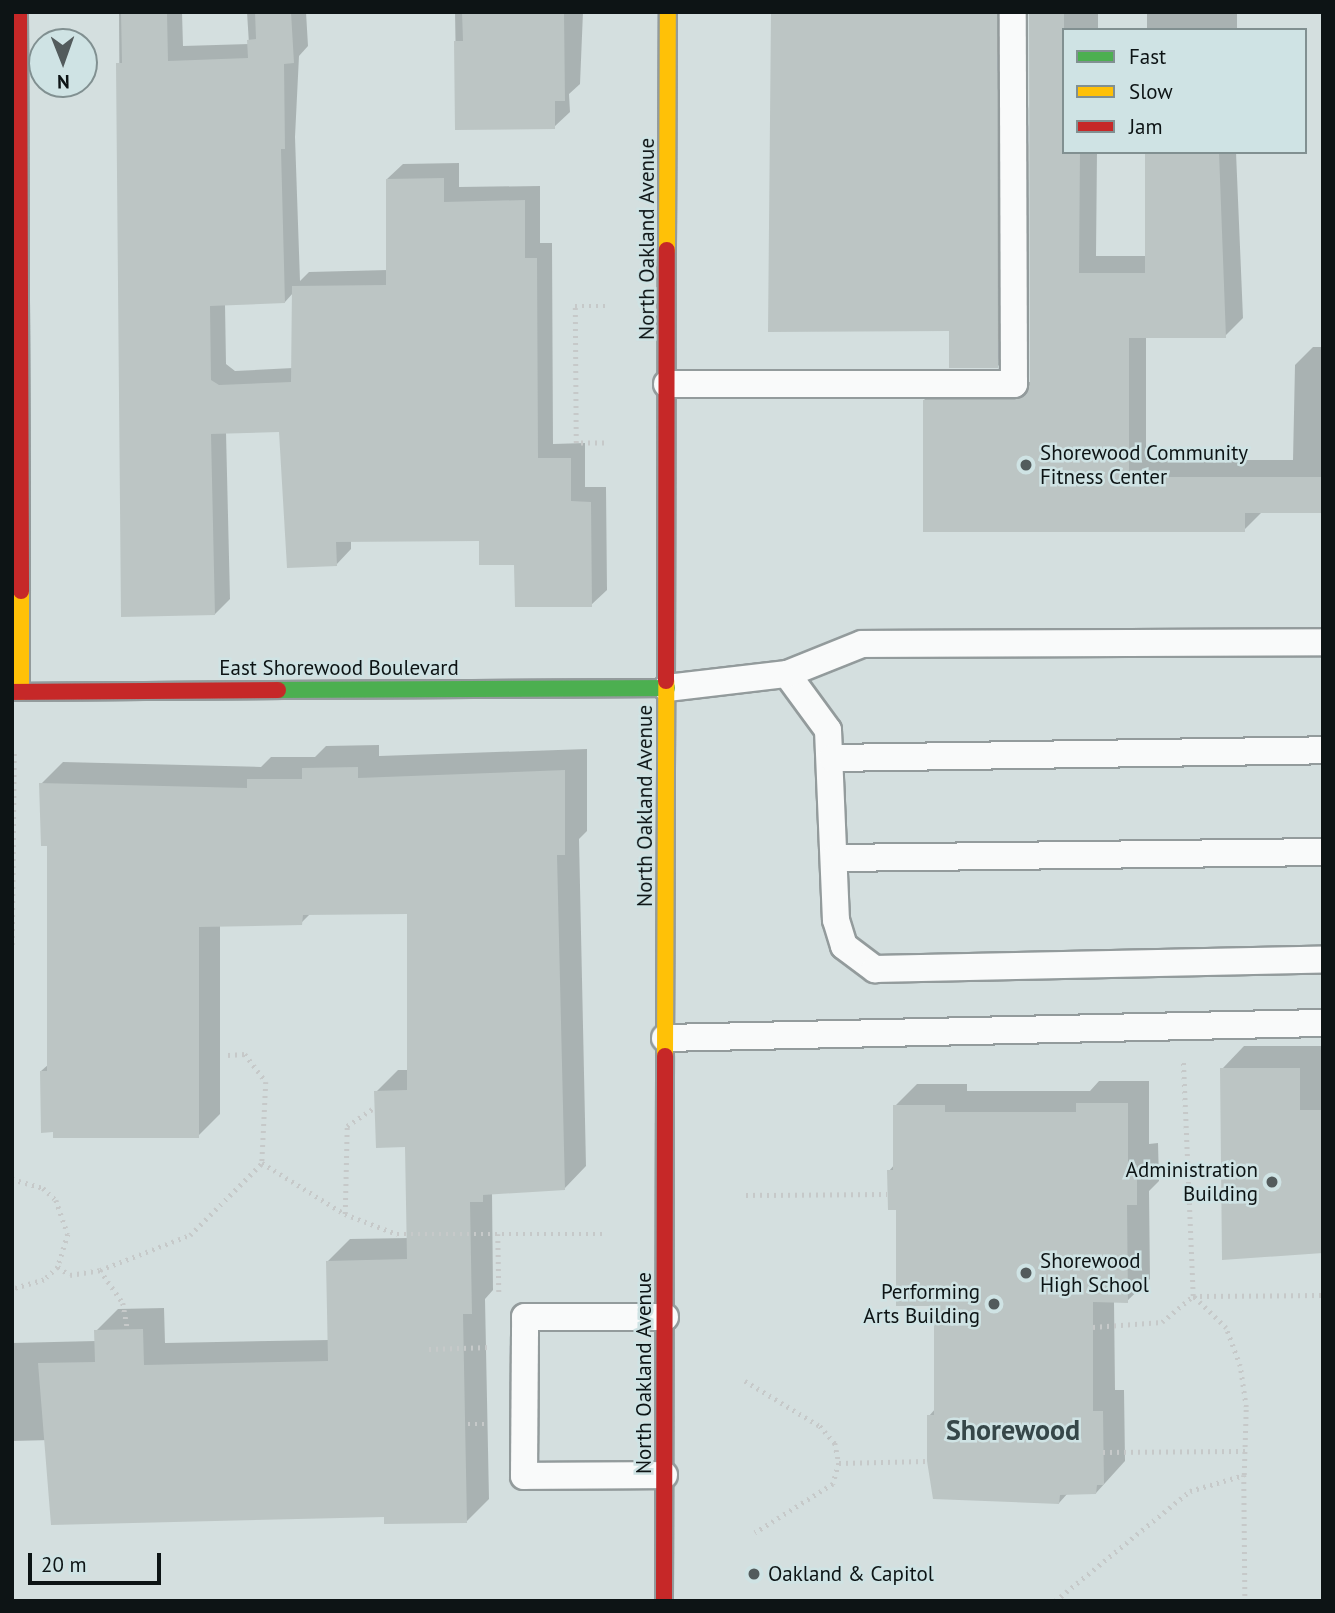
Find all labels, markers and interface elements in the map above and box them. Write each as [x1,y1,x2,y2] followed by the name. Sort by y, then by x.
[28,28,98,98] north arrow
[1062,28,1307,154] legend
[1129,43,1166,70] text: Fast
[57,70,70,94] text: N
[1129,78,1173,105] text: Slow
[1129,113,1163,140] text: Jam
[634,138,660,340] street label: North Oakland Avenue
[1040,440,1248,490] place label: Shorewood Community Fitness Center
[1018,457,1034,473] marker: Shorewood Community Fitness Center
[219,655,459,681] street label: East Shorewood Boulevard
[632,705,658,907] street label: North Oakland Avenue
[1126,1157,1258,1207] place label: Administration Building
[1264,1174,1280,1190] marker: Administration Building
[1040,1248,1149,1298] place label: Shorewood High School
[1018,1265,1034,1281] marker: Shorewood High School
[631,1272,657,1474] street label: North Oakland Avenue
[863,1279,980,1329] place label: Performing Arts Building
[986,1296,1002,1312] marker: Performing Arts Building
[946,1413,1080,1447] district label: Shorewood
[32,1540,164,1584] scale bar
[41,1551,87,1578] text: 20 m
[768,1561,934,1587] place label: Oakland & Capitol
[746,1566,762,1582] marker: Oakland & Capitol

